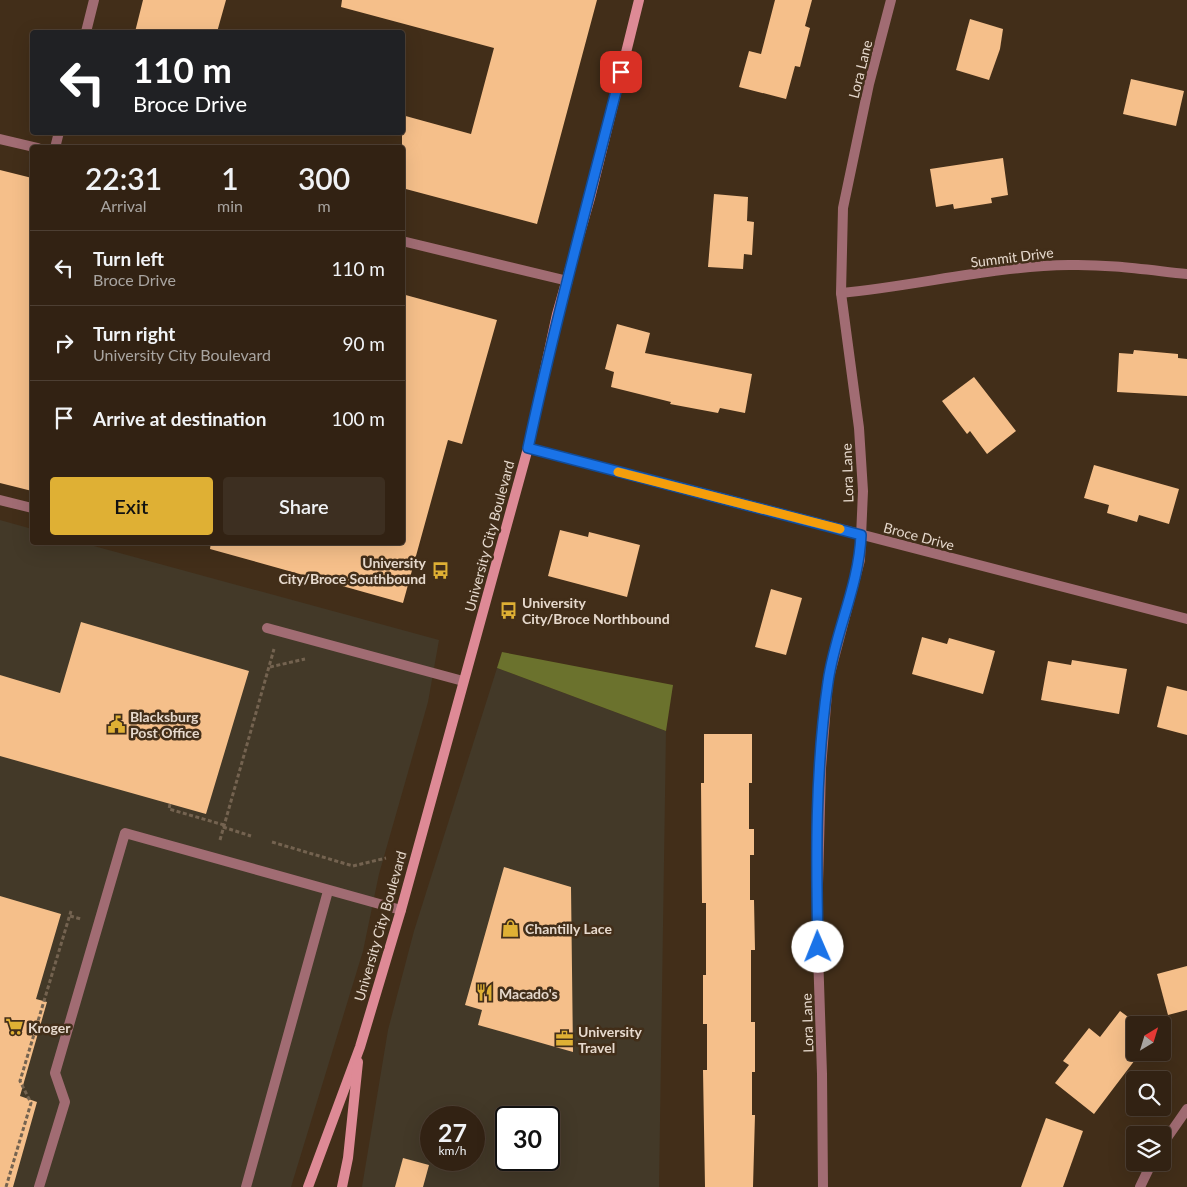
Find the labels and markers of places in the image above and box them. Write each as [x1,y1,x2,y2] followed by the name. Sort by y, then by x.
[600,51,642,93] pin
[279,554,427,587] place label: University City/Broce Southbound
[430,560,450,580] bus stop icon: University City/Broce Southbound
[522,594,670,627] place label: University City/Broce Northbound
[498,600,518,620] bus stop icon: University City/Broce Northbound
[130,708,200,741] place label: Blacksburg Post Office
[106,714,126,734] public building icon: Blacksburg Post Office
[501,918,521,938] shop icon: Chantilly Lace
[525,920,612,937] place label: Chantilly Lace
[475,983,495,1003] restaurant icon: Macado's
[499,985,558,1002] place label: Macado's
[4,1017,24,1037] supermarket icon: Kroger
[28,1019,71,1036] place label: Kroger
[578,1023,642,1056] place label: University Travel
[554,1029,574,1049] office icon: University Travel

